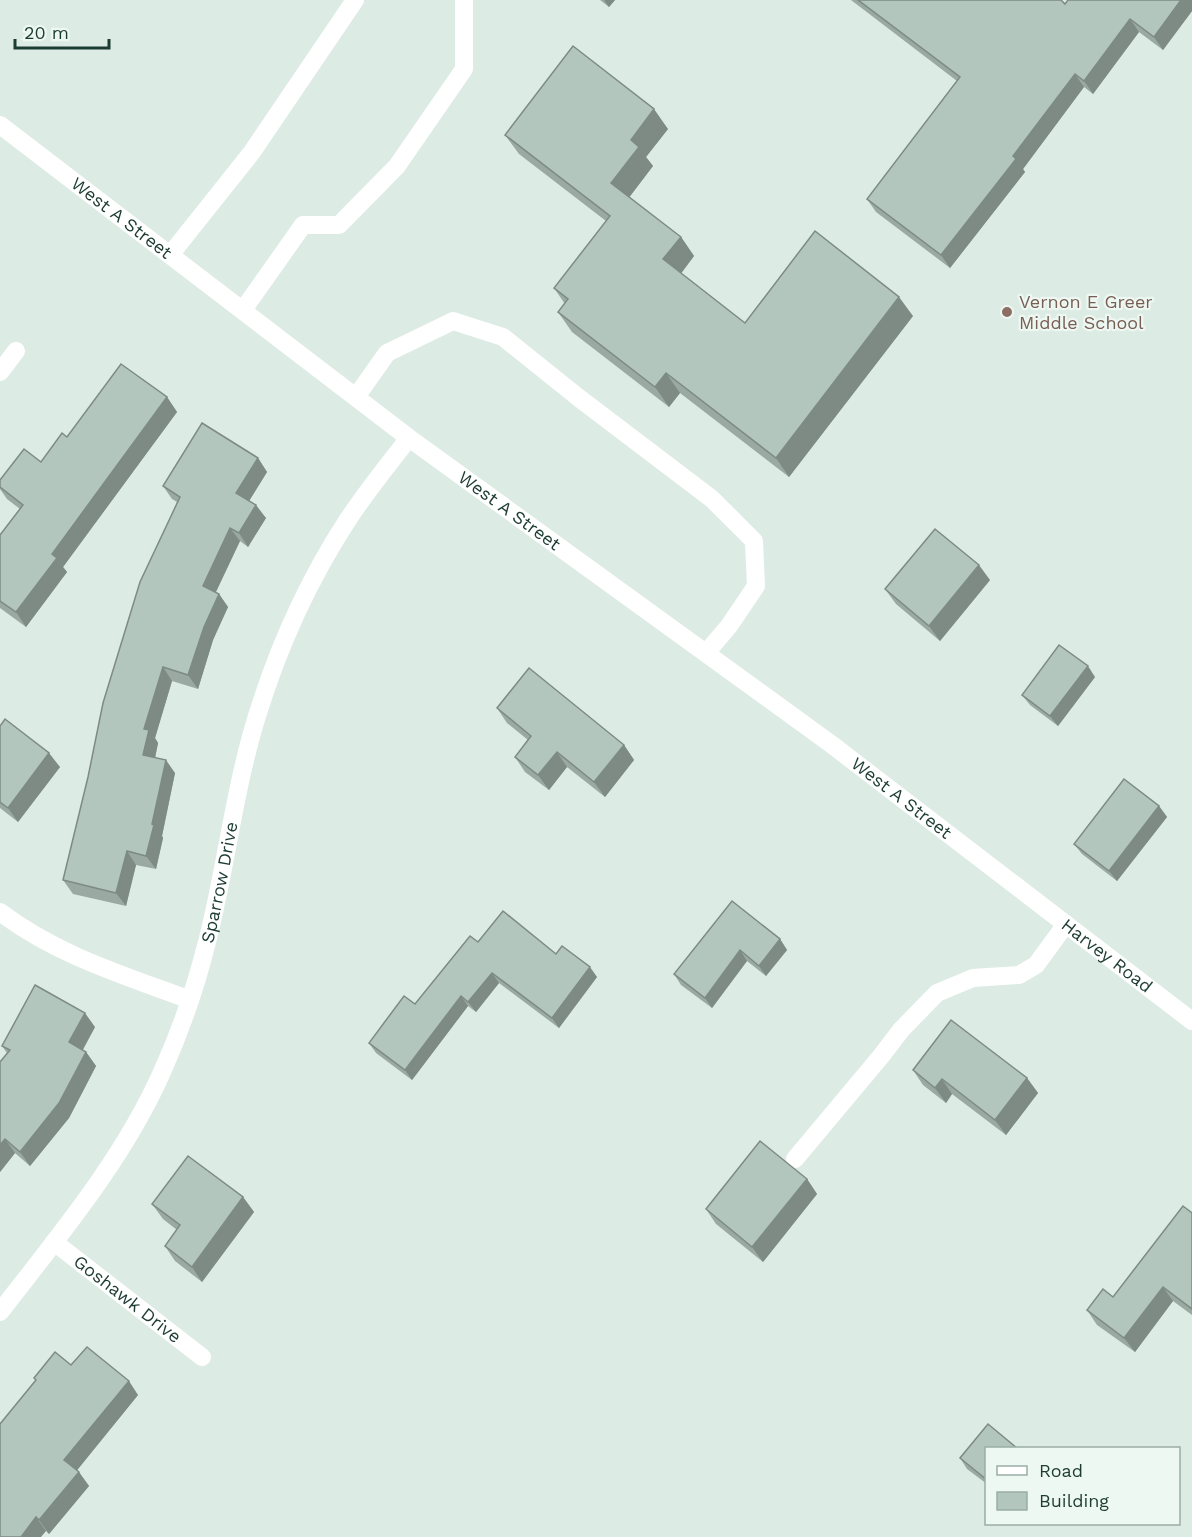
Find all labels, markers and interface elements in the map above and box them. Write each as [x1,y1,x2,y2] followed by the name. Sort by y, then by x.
[15,12,110,50] scale bar
[24,22,69,43] text: 20 m
[67,172,177,263] street label: West A Street
[1019,291,1153,333] place label: Vernon E Greer Middle School
[1000,305,1014,319] marker: Vernon E Greer Middle School
[454,466,565,555] street label: West A Street
[847,752,956,843] street label: West A Street
[196,820,242,945] street label: Sparrow Drive
[1058,914,1157,997] street label: Harvey Road
[70,1250,186,1347] street label: Goshawk Drive
[985,1447,1180,1525] legend
[1039,1460,1083,1481] text: Road
[1039,1490,1109,1511] text: Building

